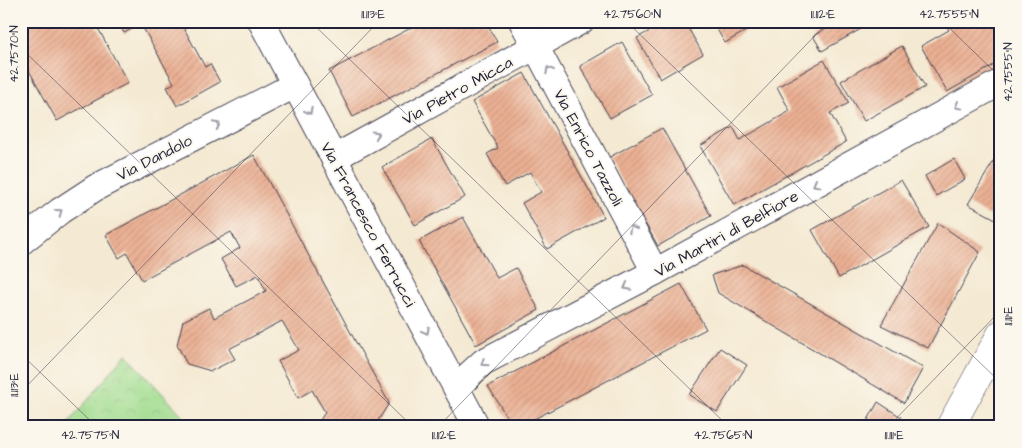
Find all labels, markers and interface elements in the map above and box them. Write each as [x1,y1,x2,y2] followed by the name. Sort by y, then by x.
[361,6,385,23] text: 11.113°E
[603,6,661,23] text: 42.7560°N
[811,6,835,23] text: 11.112°E
[919,6,979,23] text: 42.7555°N
[6,25,23,83] text: 42.7570°N
[1000,42,1017,102] text: 42.7555°N
[398,51,517,130] street label: Via Pietro Micca
[545,66,555,75] one-way arrow
[548,85,628,210] street label: Via Enrico Tazzoli
[954,99,963,109] one-way arrow
[303,105,313,114] one-way arrow
[212,121,221,131] one-way arrow
[113,129,196,186] street label: Via Dandolo
[371,130,380,140] one-way arrow
[315,138,421,311] street label: Via Francesco Ferrucci
[812,178,821,188] one-way arrow
[650,185,803,283] street label: Via Martiri di Belfiore
[53,209,62,217] one-way arrow
[628,225,638,234] one-way arrow
[623,281,632,291] one-way arrow
[1000,306,1017,326] text: 11.111°E
[420,326,430,335] one-way arrow
[480,357,489,366] one-way arrow
[6,373,23,397] text: 11.113°E
[61,427,120,444] text: 42.7575°N
[432,427,456,444] text: 11.112°E
[694,427,753,444] text: 42.7565°N
[884,427,904,444] text: 11.111°E

